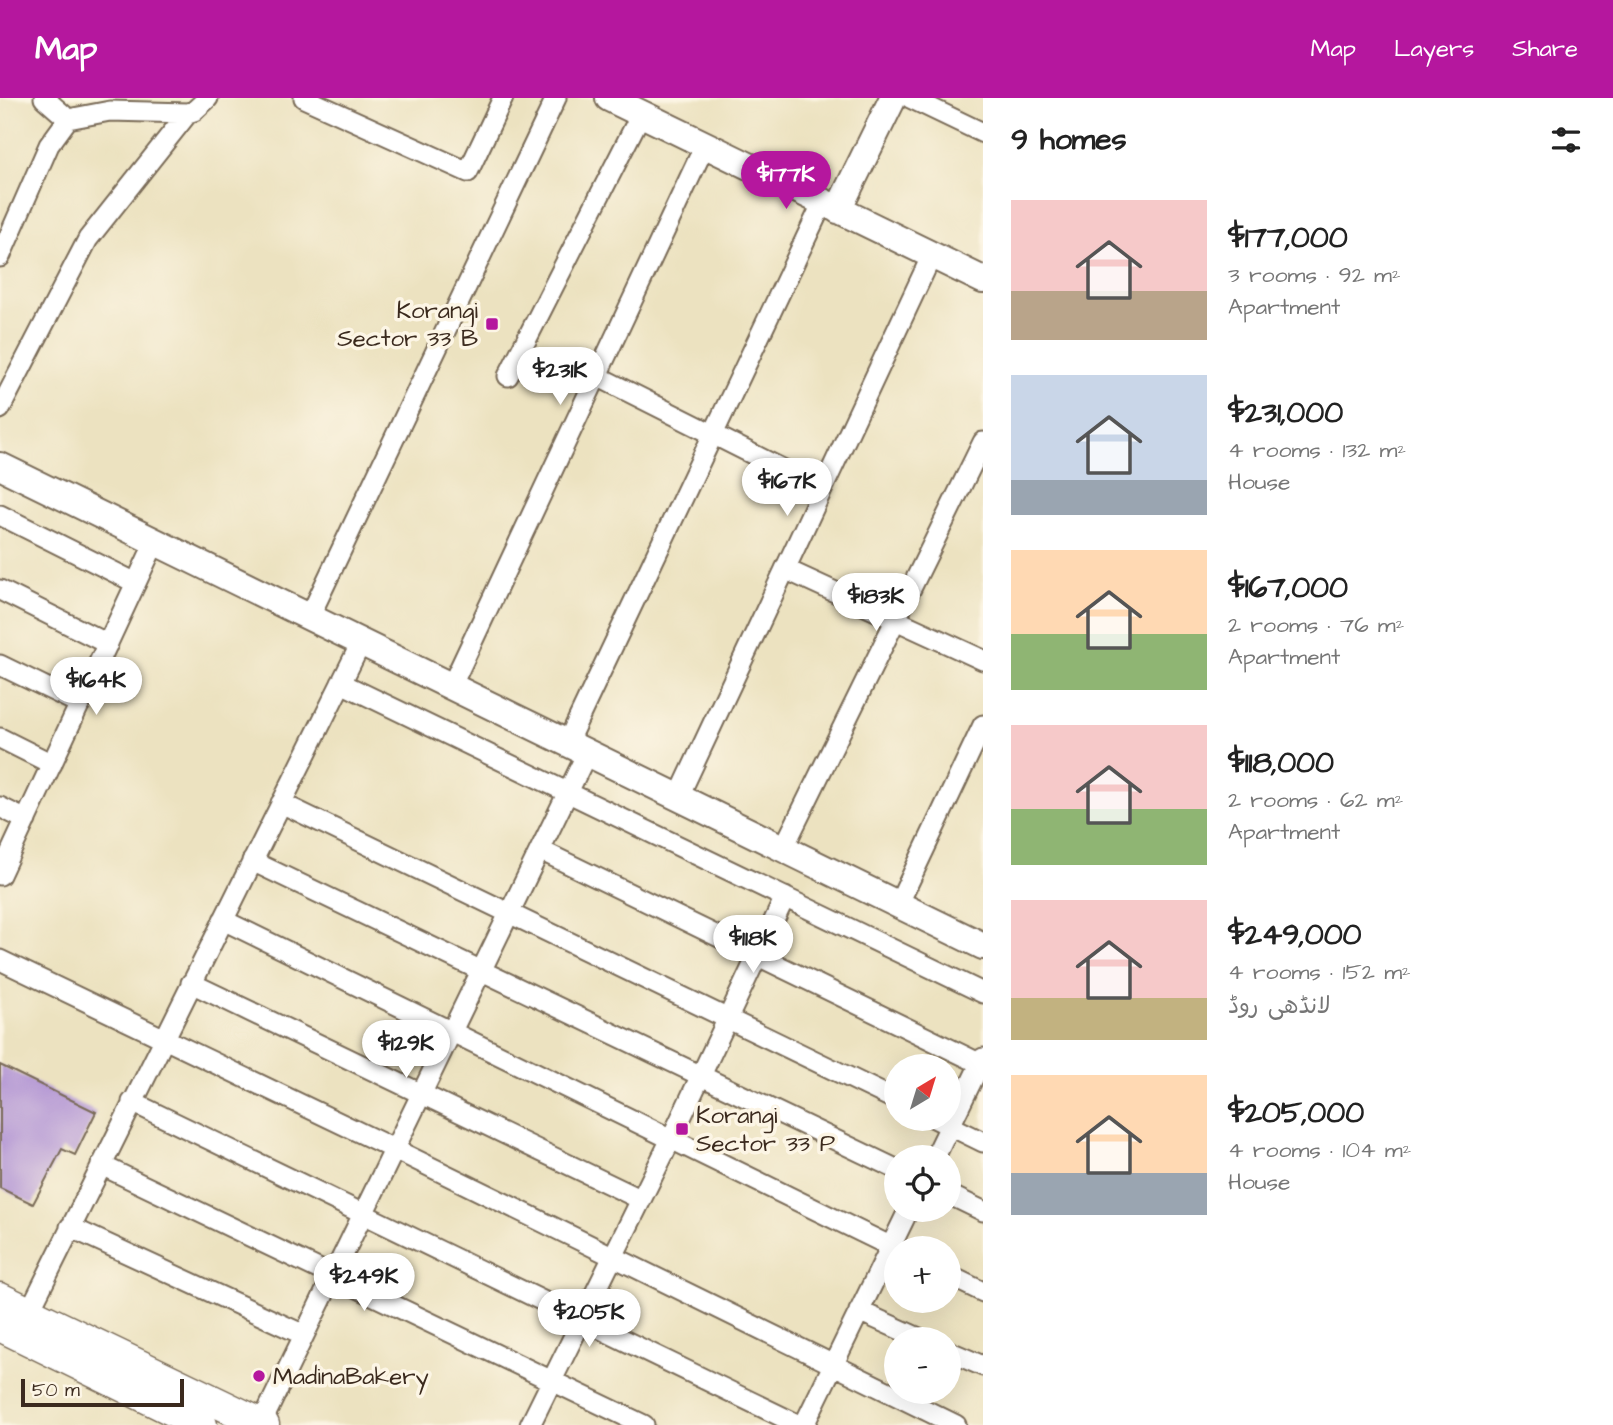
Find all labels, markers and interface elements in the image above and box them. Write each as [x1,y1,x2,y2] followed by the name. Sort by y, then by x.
[35,26,97,72] text: Map
[1311,32,1356,66] text: Map
[1394,32,1474,66] text: Layers
[1512,32,1578,66] text: Share
[1011,119,1126,161] text: 9 homes
[1547,121,1585,159] icon: filters
[737,152,835,211] pin: $177K
[757,158,815,190] text: $177K
[1228,217,1348,259] text: $177,000
[1067,228,1151,312] icon: home
[1228,259,1401,291] text: 3 rooms · 92 m²
[1228,291,1340,323] text: Apartment
[337,294,478,356] place label: Korangi Sector 33 B
[484,316,500,332] marker: Korangi Sector 33 B
[511,348,609,407] pin: $231K
[533,354,587,386] text: $231K
[1228,392,1343,434] text: $231,000
[1067,403,1151,487] icon: home
[1228,434,1406,466] text: 4 rooms · 132 m²
[738,458,836,518] pin: $167K
[758,465,816,497] text: $167K
[1228,466,1291,498] text: House
[1228,567,1348,609] text: $167,000
[827,574,925,633] pin: $183K
[1067,578,1151,662] icon: home
[848,580,904,612] text: $183K
[1228,609,1404,641] text: 2 rooms · 76 m²
[1228,641,1340,673] text: Apartment
[47,658,145,717] pin: $164K
[66,664,126,696] text: $164K
[1228,742,1334,784] text: $118,000
[1067,753,1151,837] icon: home
[1228,784,1403,816] text: 2 rooms · 62 m²
[1228,816,1340,848] text: Apartment
[1228,914,1361,956] text: $249,000
[704,916,802,975] pin: $118K
[729,922,777,954] text: $118K
[1067,928,1151,1012] icon: home
[1228,956,1411,988] text: 4 rooms · 152 m²
[1228,990,1331,1022] text: لانڈھی روڈ
[357,1020,455,1080] pin: $129K
[378,1027,434,1059] text: $129K
[884,1054,961,1130] north arrow
[884,1054,961,1404] map controls
[1228,1092,1364,1134] text: $205,000
[696,1099,835,1161] place label: Korangi Sector 33 P
[1067,1103,1151,1187] icon: home
[674,1121,690,1137] marker: Korangi Sector 33 P
[1228,1134,1411,1166] text: 4 rooms · 104 m²
[884,1145,961,1222] button: locate
[1228,1166,1291,1198] text: House
[884,1236,961,1313] button: +
[315,1254,413,1313] pin: $249K
[330,1260,398,1292] text: $249K
[540,1290,638,1349] pin: $205K
[554,1296,624,1328] text: $205K
[884,1327,961,1404] button: −
[273,1360,429,1395] place label: MadinaBakery
[251,1368,267,1384] marker: MadinaBakery
[21,1376,184,1408] scale bar
[32,1377,80,1404] text: 50 m

